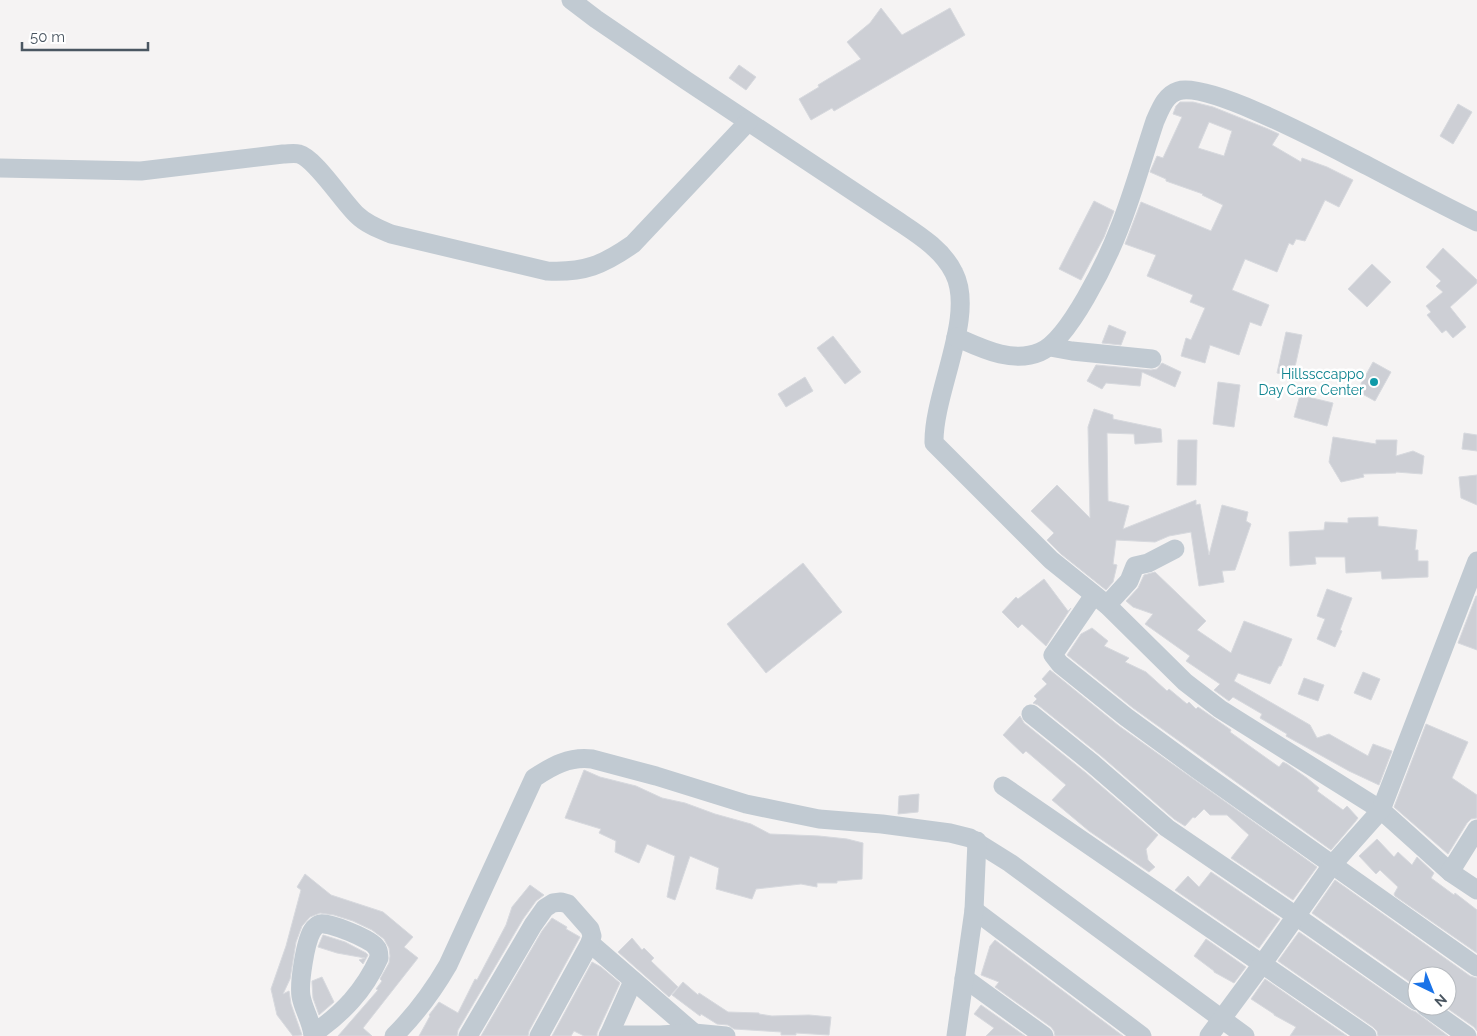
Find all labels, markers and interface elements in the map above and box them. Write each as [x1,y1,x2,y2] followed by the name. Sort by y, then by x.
[22,20,149,52] scale bar
[30,28,65,46] text: 50 m
[1259,366,1364,398] place label: Hillssccappo Day Care Center
[1368,376,1380,388] marker: Hillssccappo Day Care Center
[1407,966,1457,1016] north arrow
[1432,991,1450,1010] text: N

